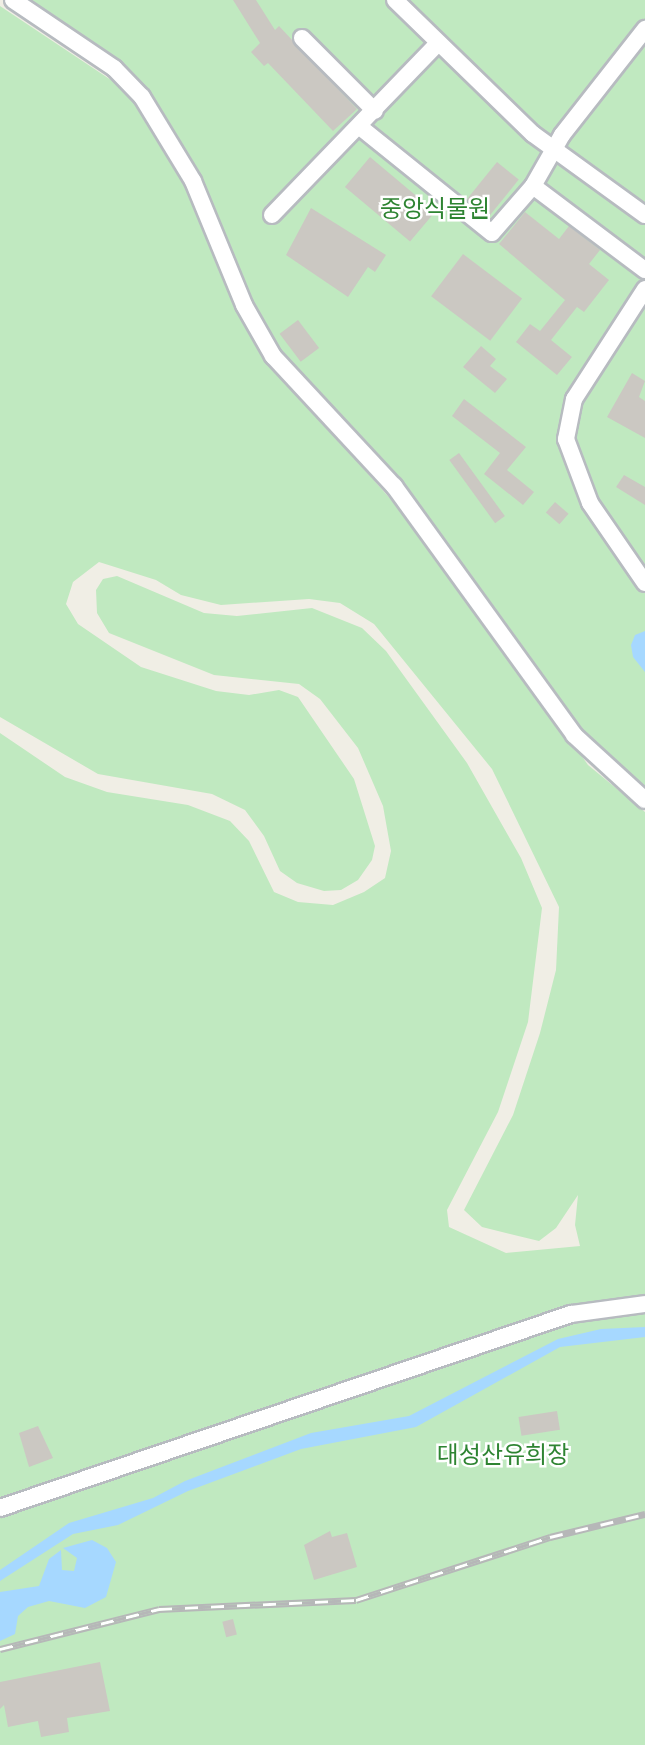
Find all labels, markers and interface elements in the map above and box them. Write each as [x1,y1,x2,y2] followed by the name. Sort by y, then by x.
[380,195,490,223] park label: 중앙식물원
[437,1441,569,1469] park label: 대성산유희장

